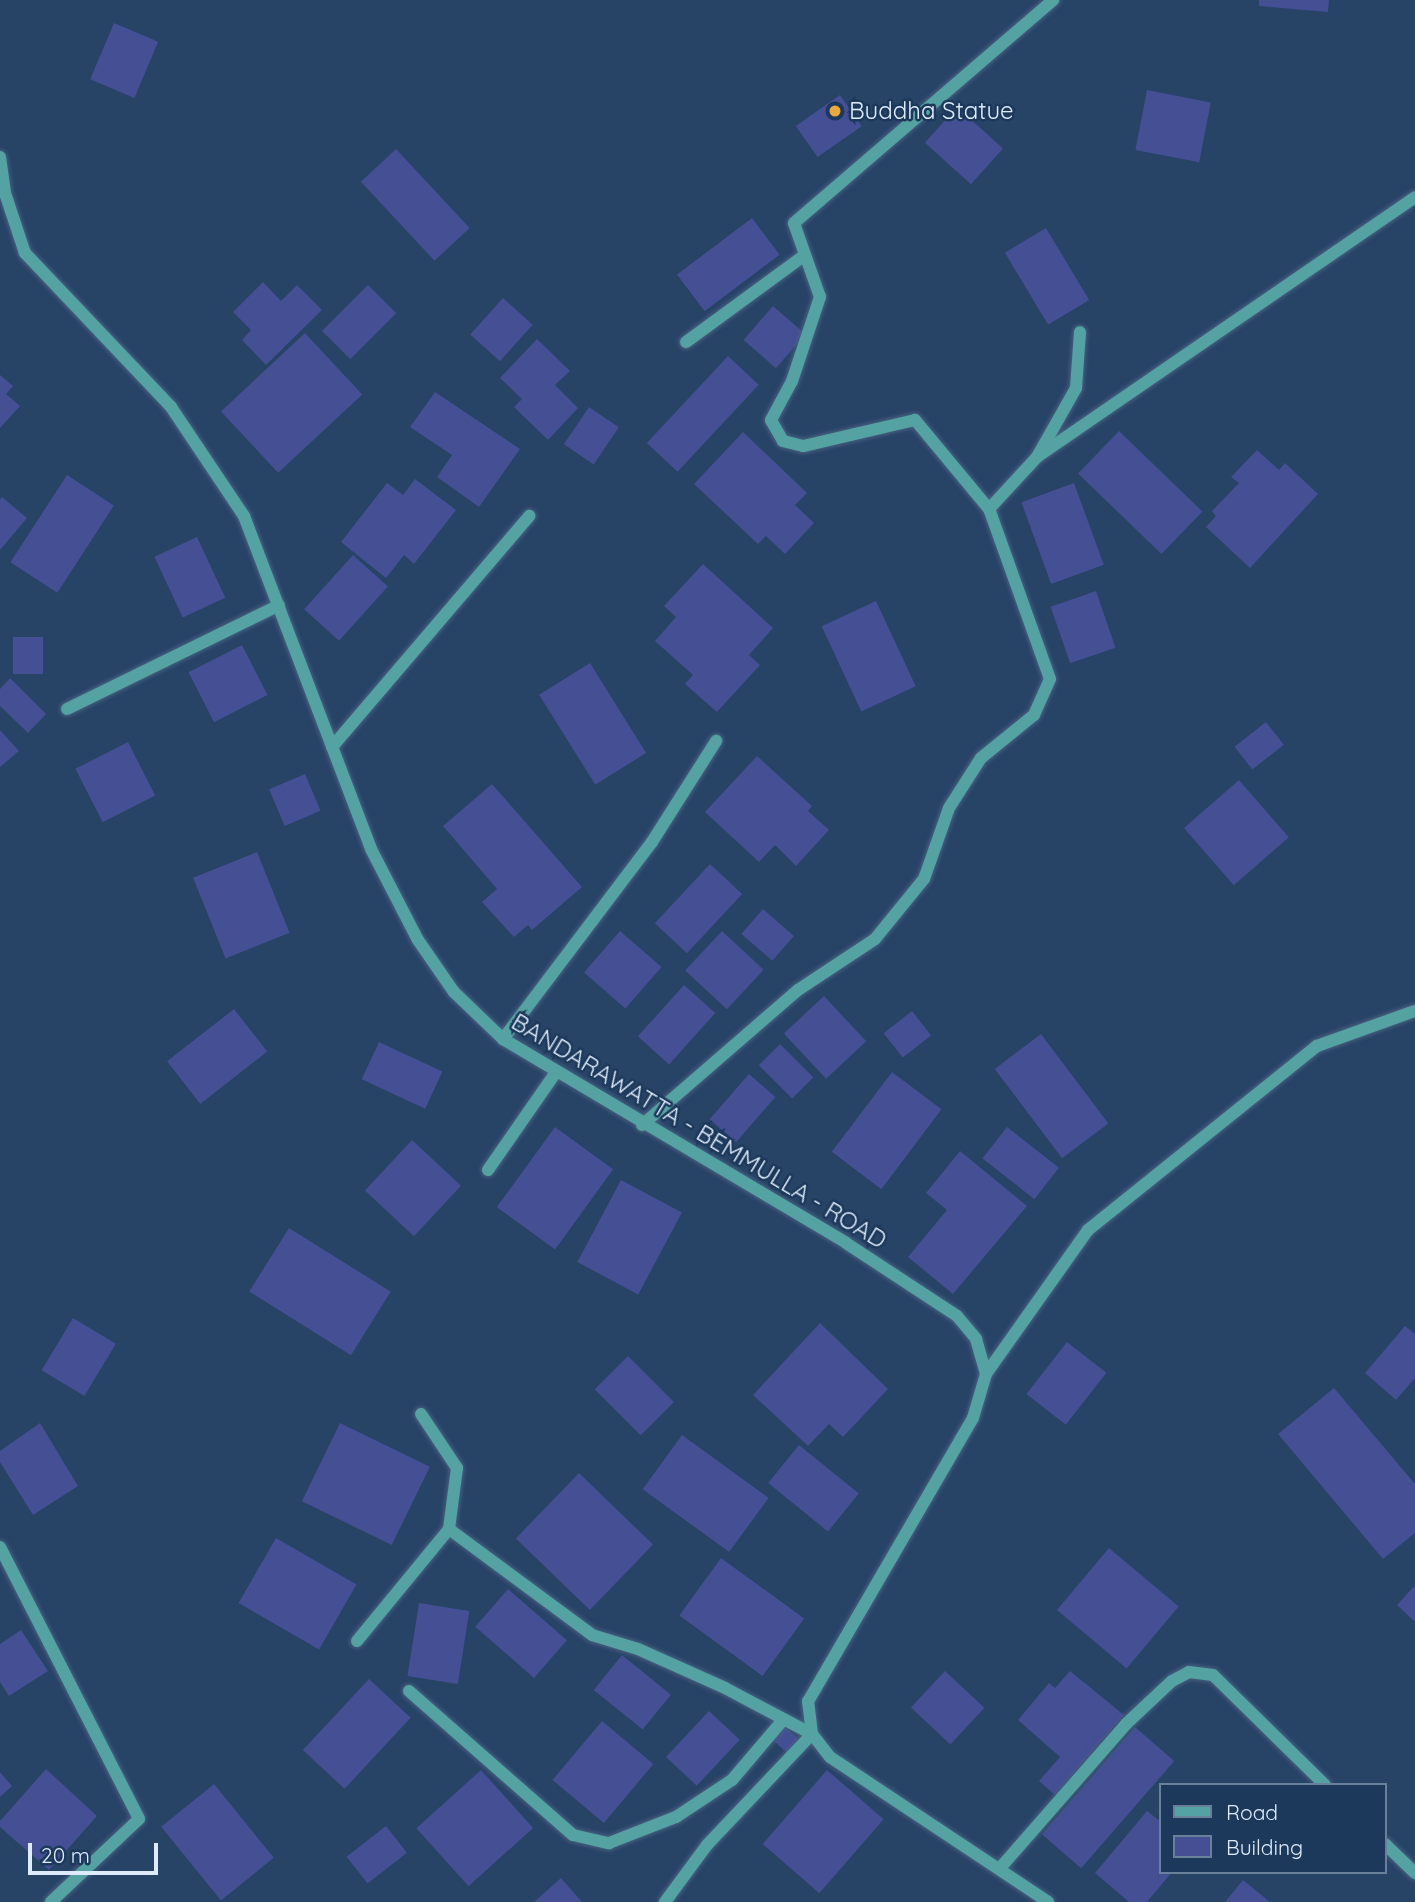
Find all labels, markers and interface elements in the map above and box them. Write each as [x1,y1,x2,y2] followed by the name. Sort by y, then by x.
[849,97,1014,125] place label: Buddha Statue
[827,103,843,119] marker: Buddha Statue
[506,1007,892,1255] street label: BANDARAWATTA - BEMMULLA - ROAD
[1160,1783,1387,1874] legend
[1226,1799,1278,1825] text: Road
[32,1828,161,1872] scale bar
[1226,1834,1303,1860] text: Building
[41,1842,90,1868] text: 20 m

